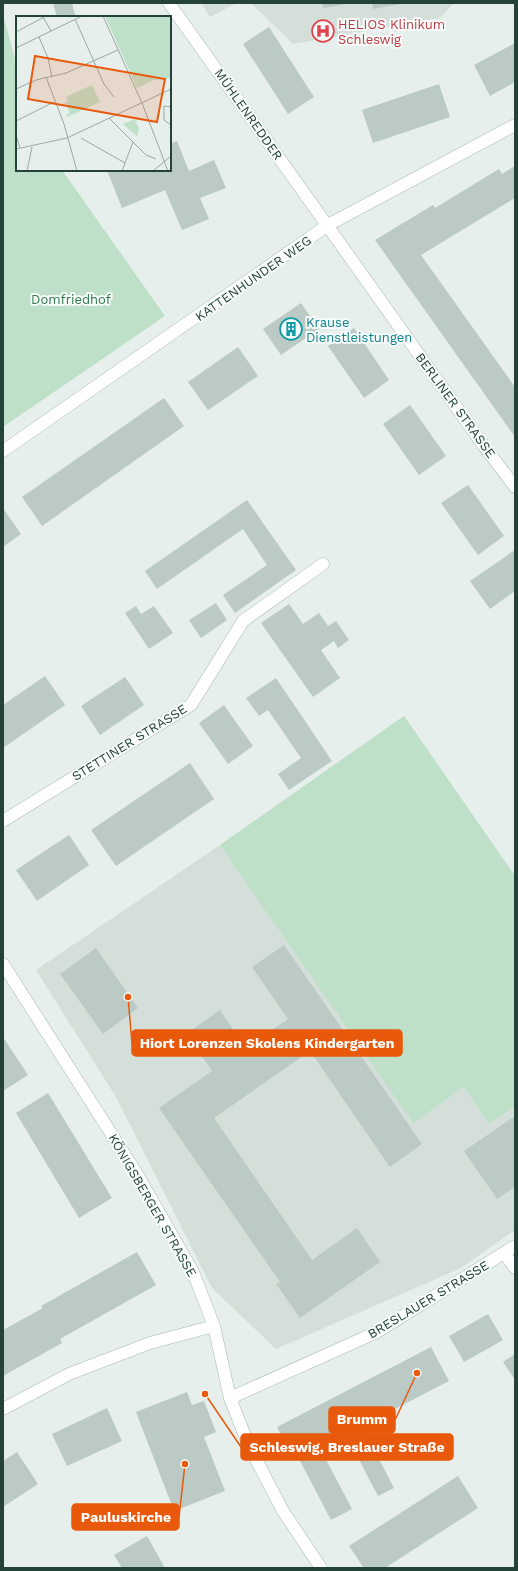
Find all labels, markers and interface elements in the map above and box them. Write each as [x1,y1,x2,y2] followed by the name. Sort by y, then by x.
[16,16,171,171] inset map
[338,17,445,47] place label: HELIOS Klinikum Schleswig
[310,18,336,44] hospital icon: HELIOS Klinikum Schleswig
[211,66,286,163] street label: MÜHLENREDDER
[192,233,314,324] street label: KATTENHUNDER WEG
[31,292,111,307] park label: Domfriedhof
[306,315,412,345] place label: Krause Dienstleistungen
[278,316,304,342] building icon: Krause Dienstleistungen
[413,350,499,461] street label: BERLINER STRASSE
[69,701,189,784] street label: STETTINER STRASSE
[132,1030,402,1056] callout: Hiort Lorenzen Skolens Kindergarten
[140,1035,394,1051] text: Hiort Lorenzen Skolens Kindergarten
[105,1131,200,1280] street label: KÖNIGSBERGER STRASSE
[365,1257,491,1341] street label: BRESLAUER STRASSE
[329,1407,395,1433] callout: Brumm
[337,1411,387,1427] text: Brumm
[241,1434,453,1460] callout: Schleswig, Breslauer Straße
[250,1439,445,1455] text: Schleswig, Breslauer Straße
[72,1504,179,1530] callout: Pauluskirche
[81,1509,171,1525] text: Pauluskirche

